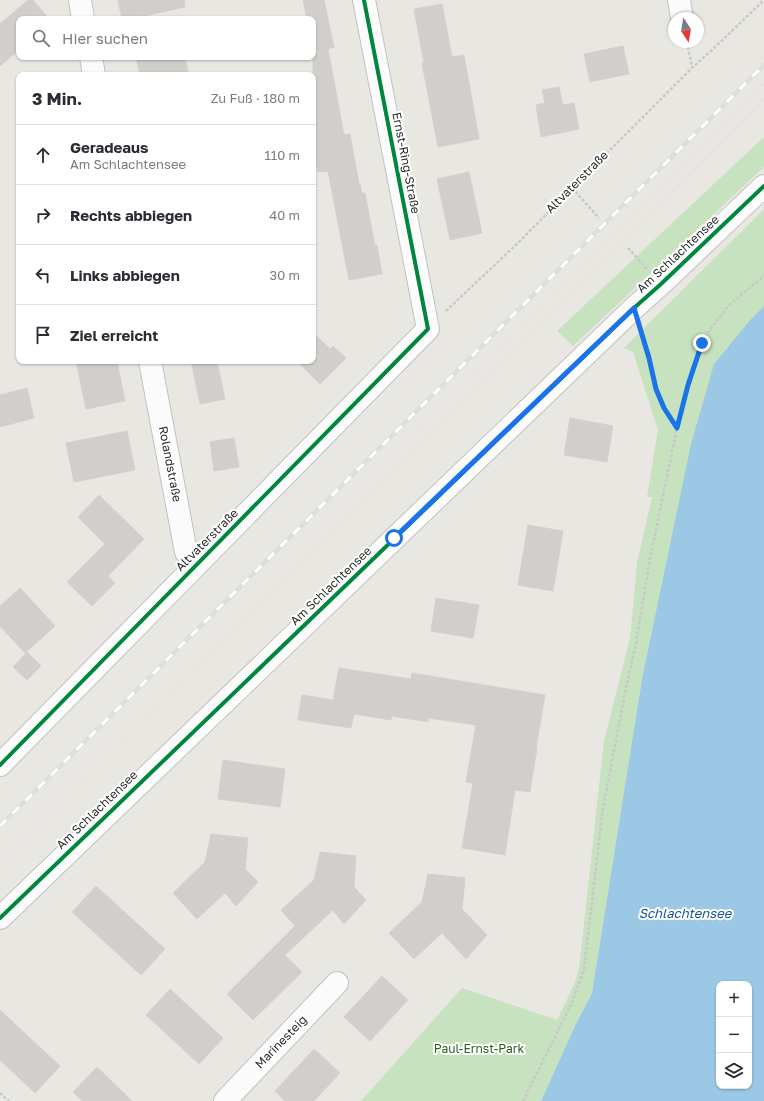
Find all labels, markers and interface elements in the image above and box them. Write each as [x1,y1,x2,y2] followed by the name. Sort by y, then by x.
[668,12,704,48] north arrow
[16,16,316,60] search box
[30,27,52,49] icon: search
[62,29,148,47] text: Hier suchen
[32,88,82,109] text: 3 Min.
[211,90,300,106] text: Zu Fuß · 180 m
[389,111,424,215] street label: Ernst-Ring-Straße
[70,138,148,156] text: Geradeaus
[32,144,54,166] icon: ahead
[265,147,300,163] text: 110 m
[542,147,611,216] street label: Altvaterstraße
[70,156,186,172] text: Am Schlachtensee
[32,204,54,226] icon: right
[70,206,192,224] text: Rechts abbiegen
[269,207,300,223] text: 40 m
[633,212,722,296] street label: Am Schlachtensee
[32,264,54,286] icon: left
[70,266,180,284] text: Links abbiegen
[270,267,300,283] text: 30 m
[32,324,54,346] icon: arrive
[70,326,158,344] text: Ziel erreicht
[693,334,711,352] route end
[156,425,185,503] street label: Rolandstraße
[172,505,241,574] street label: Altvaterstraße
[385,529,403,547] route start
[287,543,374,628] street label: Am Schlachtensee
[53,767,140,852] street label: Am Schlachtensee
[639,905,733,921] water label: Schlachtensee
[716,981,752,1089] map controls
[716,981,752,1017] button: +
[252,1012,310,1071] street label: Marinesteig
[716,1017,752,1053] button: −
[434,1041,524,1056] park label: Paul-Ernst-Park
[716,1053,752,1089] button: layers

